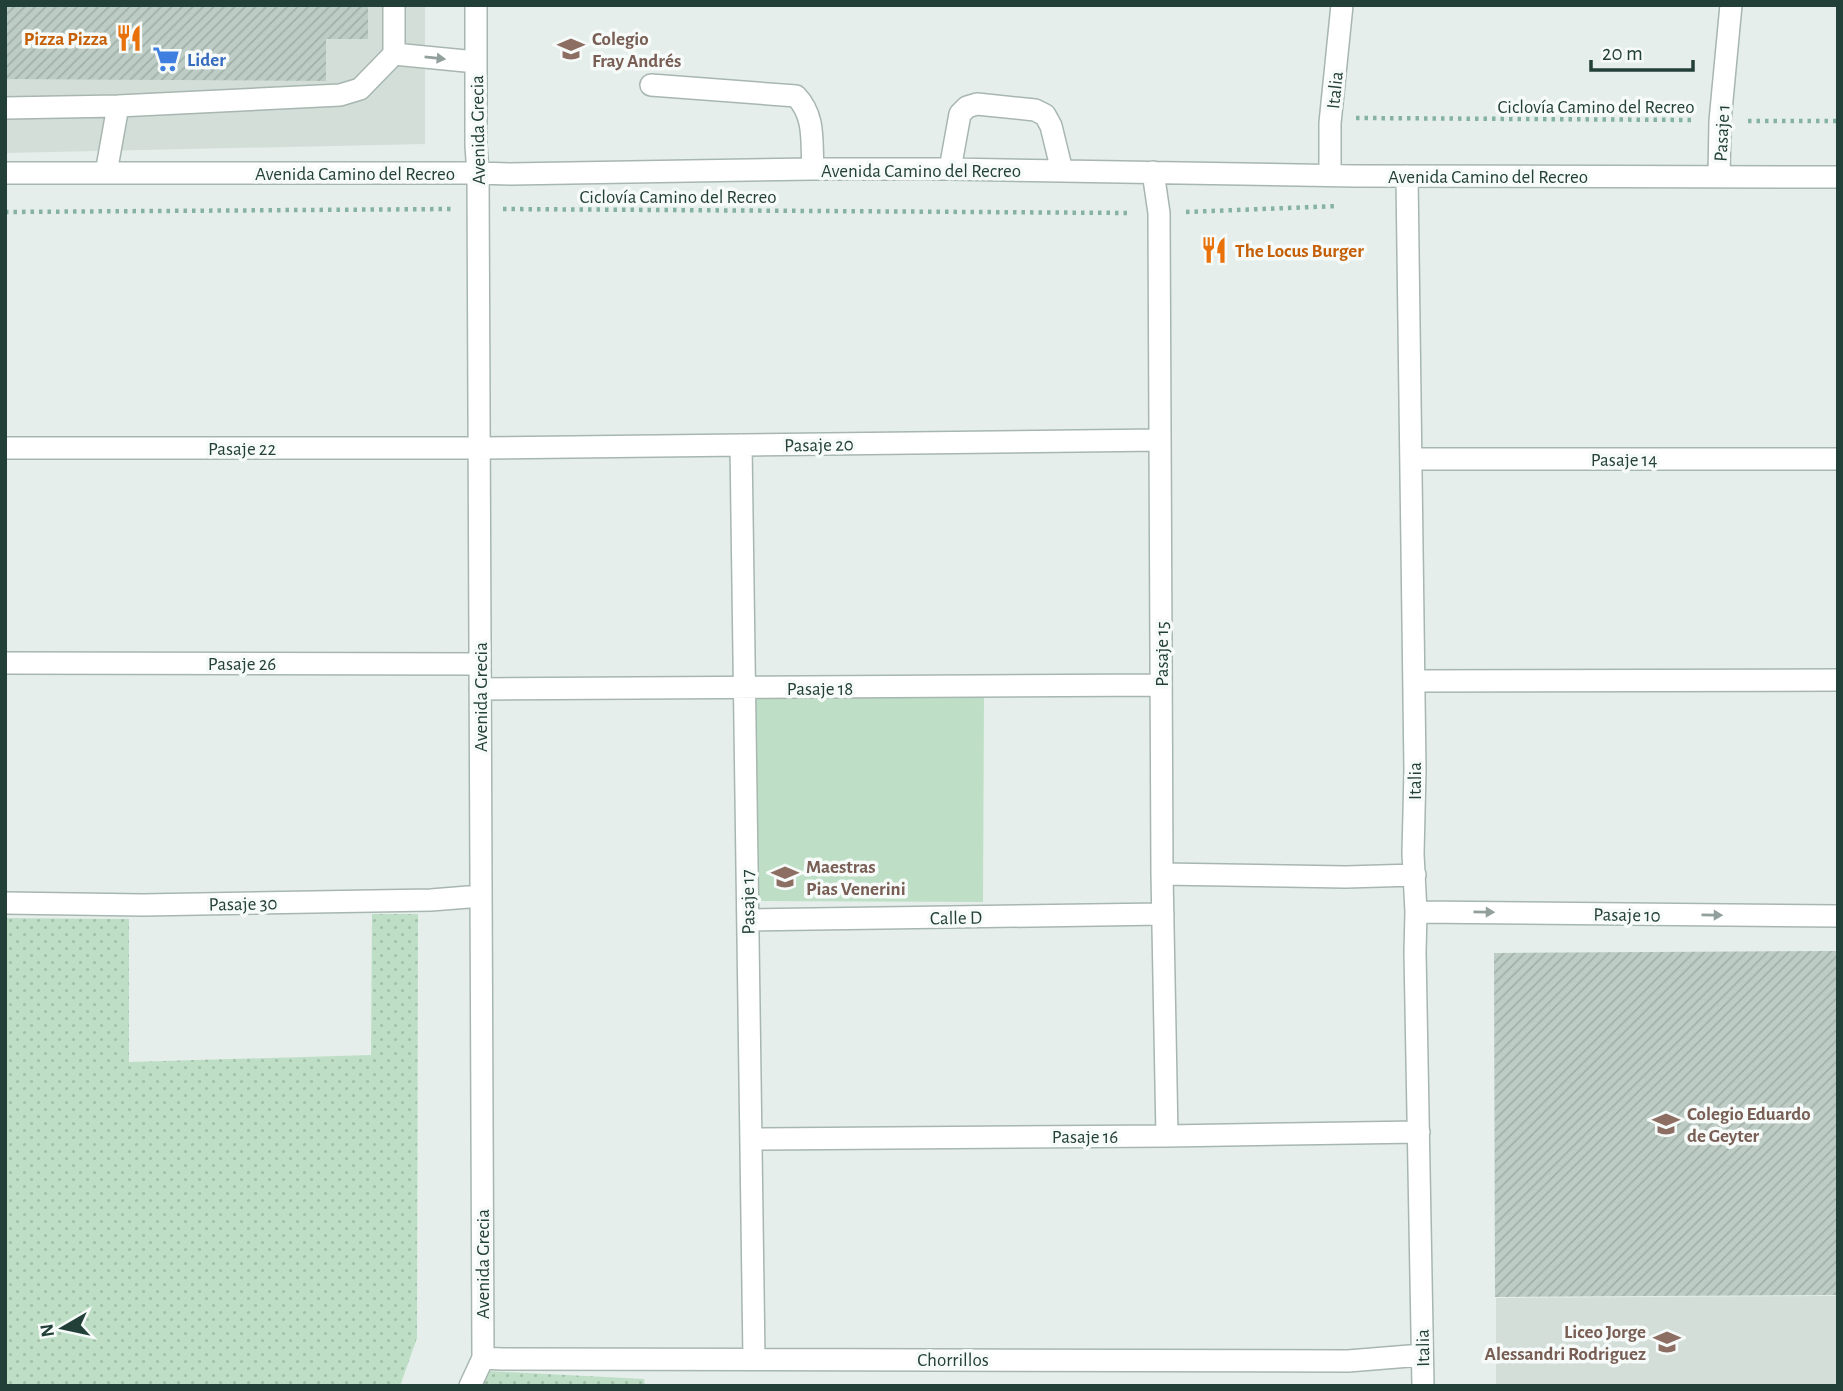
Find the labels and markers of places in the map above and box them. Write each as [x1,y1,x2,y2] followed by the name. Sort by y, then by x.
[114,23,144,53] restaurant icon: Pizza Pizza
[24,30,108,49] place label: Pizza Pizza
[592,30,681,71] place label: Colegio Fray Andrés
[556,34,586,64] school or university icon: Colegio Fray Andrés
[151,44,181,74] supermarket icon: Lider
[187,51,226,70] place label: Lider
[1199,235,1229,265] restaurant icon: The Locus Burger
[1235,242,1364,261] place label: The Locus Burger
[806,858,906,899] place label: Maestras Pias Venerini
[770,862,800,892] school or university icon: Maestras Pias Venerini
[1687,1105,1811,1146] place label: Colegio Eduardo de Geyter
[1651,1109,1681,1139] school or university icon: Colegio Eduardo de Geyter
[1484,1323,1646,1364] place label: Liceo Jorge Alessandri Rodriguez
[1652,1327,1682,1357] school or university icon: Liceo Jorge Alessandri Rodriguez

